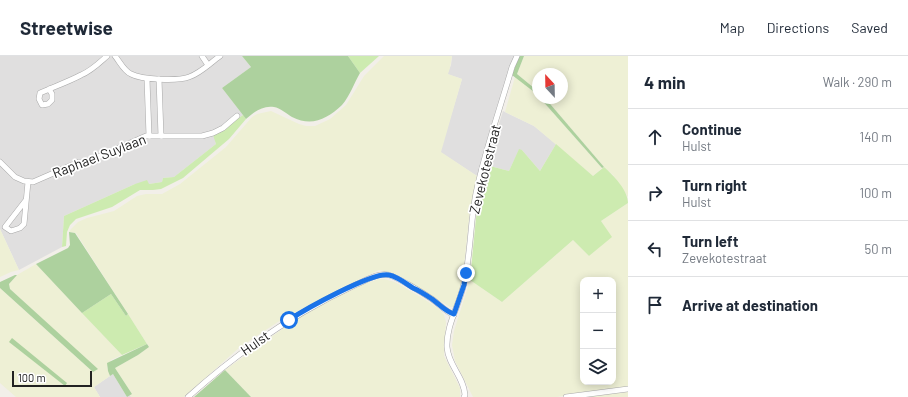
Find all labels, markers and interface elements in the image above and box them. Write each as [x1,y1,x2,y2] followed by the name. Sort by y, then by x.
[20,16,113,39] text: Streetwise
[720,19,745,36] text: Map
[767,19,829,36] text: Directions
[851,19,888,36] text: Saved
[532,68,568,104] north arrow
[644,72,686,92] text: 4 min
[823,74,892,90] text: Walk · 290 m
[682,120,742,138] text: Continue
[465,122,504,215] street label: Zevekotestraat
[644,126,666,148] icon: ahead
[860,129,892,145] text: 140 m
[50,130,148,181] street label: Raphael Suylaan
[682,138,711,154] text: Hulst
[682,176,747,194] text: Turn right
[644,182,666,204] icon: right
[859,185,892,201] text: 100 m
[682,194,711,210] text: Hulst
[682,232,738,250] text: Turn left
[644,238,666,260] icon: left
[865,241,892,257] text: 50 m
[682,250,767,266] text: Zevekotestraat
[457,264,475,282] route end
[580,277,616,385] map controls
[580,277,616,313] button: +
[644,294,666,316] icon: arrive
[682,296,818,314] text: Arrive at destination
[280,311,298,329] route start
[580,313,616,349] button: −
[237,327,273,359] street label: Hulst
[580,349,616,385] button: layers
[12,369,92,388] scale bar
[18,371,46,384] text: 100 m

